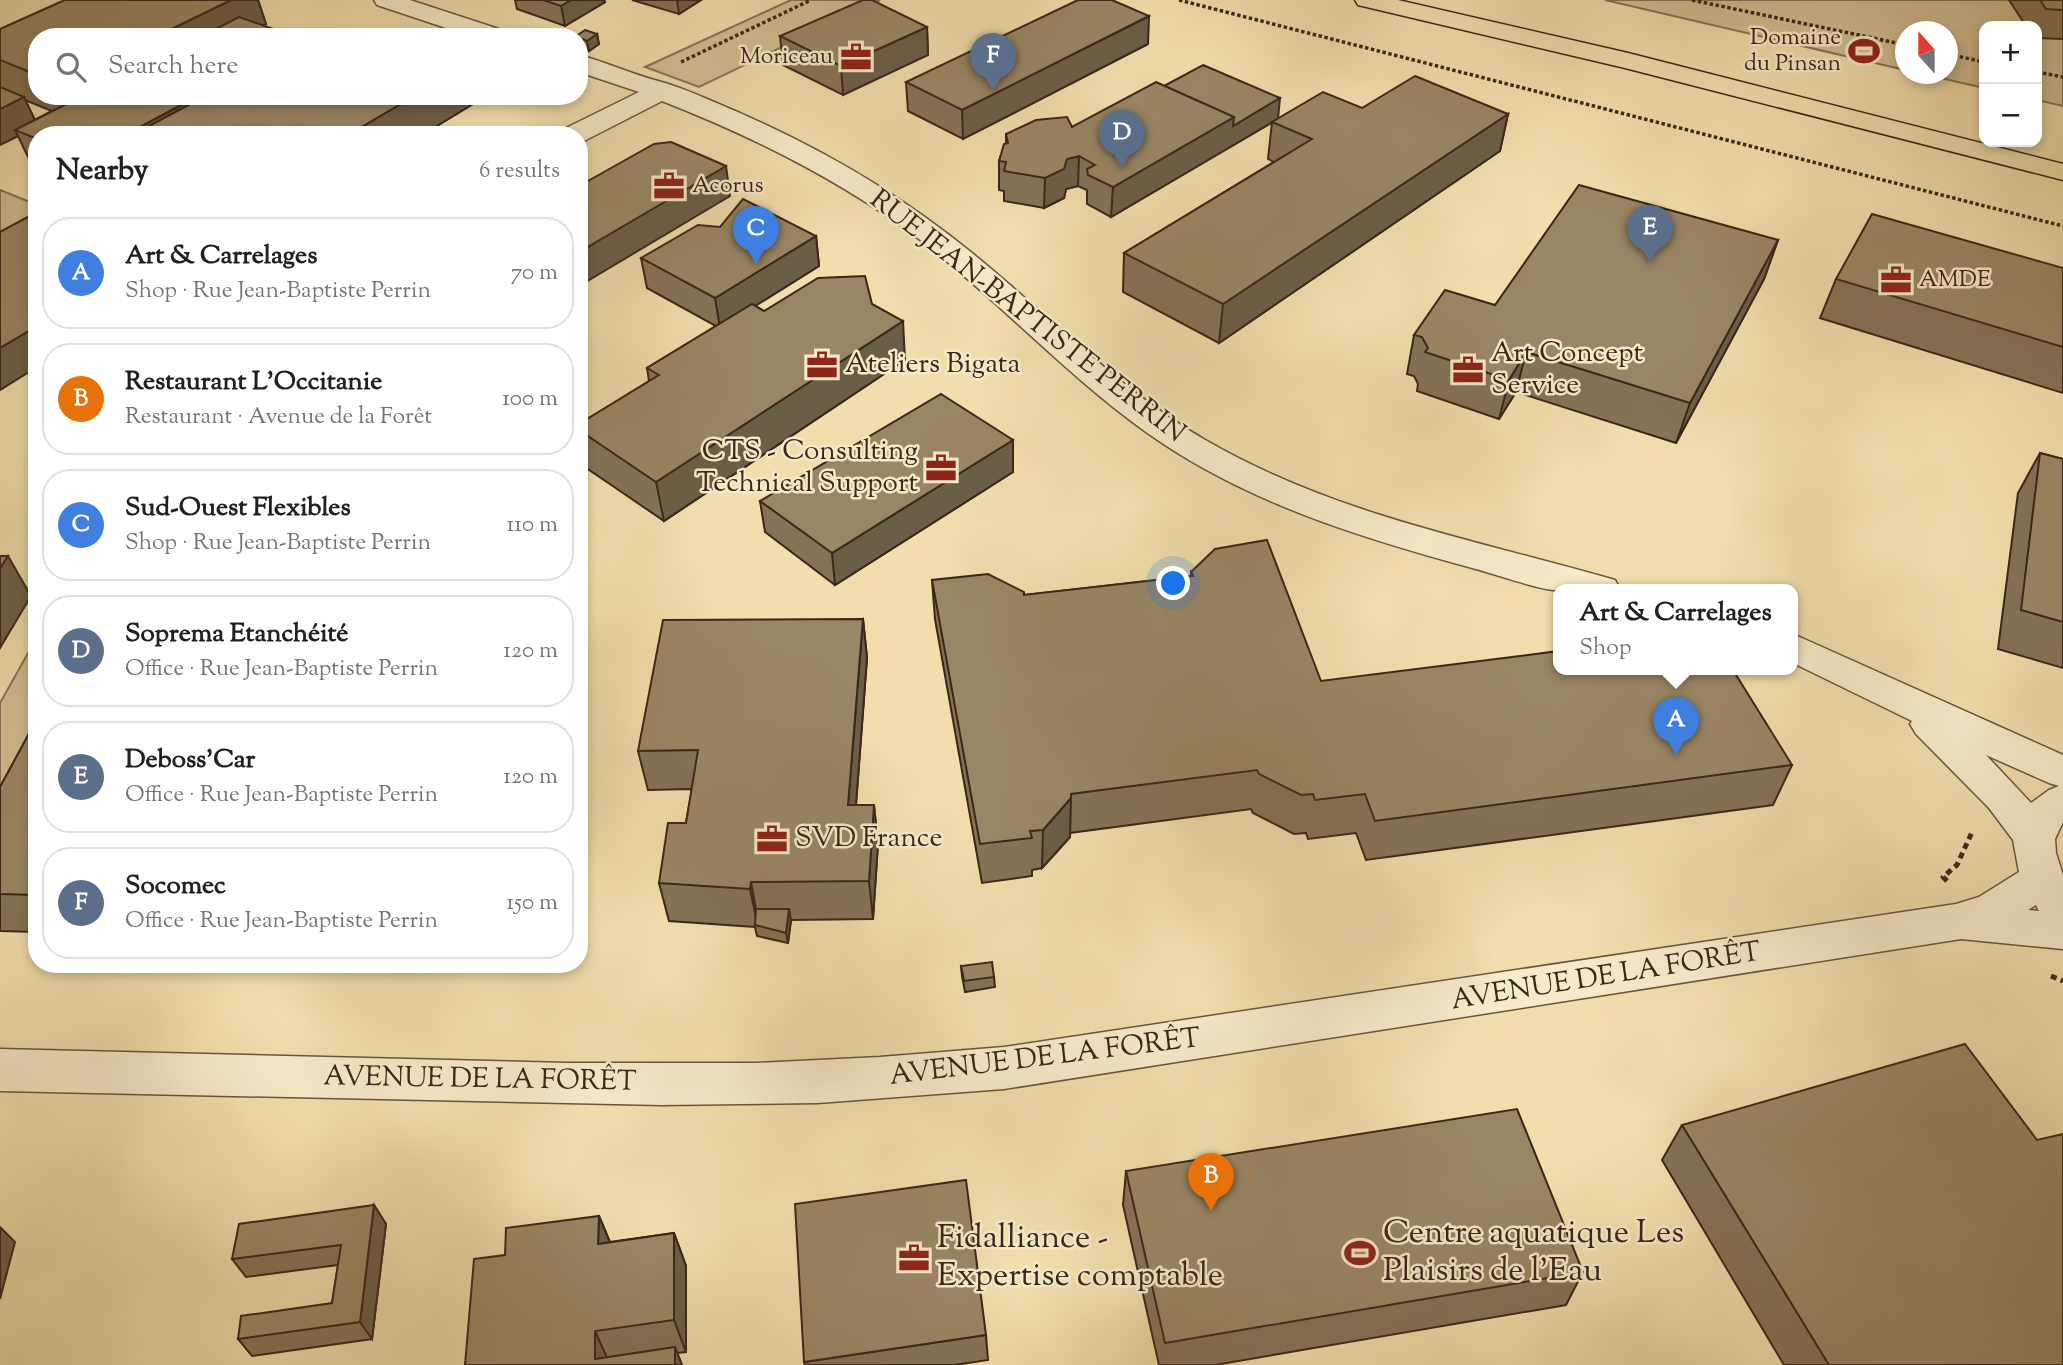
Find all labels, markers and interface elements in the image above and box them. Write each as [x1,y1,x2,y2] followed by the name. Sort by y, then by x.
[1895,21,1958,84] north arrow
[1979,21,2042,147] map controls
[1979,21,2042,84] button: +
[1744,22,1841,81] place label: Domaine du Pinsan
[28,28,588,105] search box
[970,33,1016,91] pin: F
[1847,34,1881,68] sports icon: Domaine du Pinsan
[839,40,873,74] office icon: Moriceau
[740,41,833,74] place label: Moriceau
[52,48,90,86] icon: search
[108,48,238,85] text: Search here
[1979,84,2042,147] button: −
[1099,110,1145,168] pin: D
[56,150,148,193] text: Nearby
[479,155,560,188] text: 6 results
[652,169,686,203] office icon: Acorus
[692,170,763,203] place label: Acorus
[860,181,1194,453] street label: RUE JEAN-BAPTISTE PERRIN
[1627,205,1673,263] pin: E
[733,206,779,264] pin: C
[125,238,317,275] text: Art & Carrelages
[72,257,90,290] text: A
[511,257,558,290] text: 70 m
[1879,263,1913,297] office icon: AMDE
[1919,264,1991,297] place label: AMDE
[125,275,431,308] text: Shop · Rue Jean-Baptiste Perrin
[1491,334,1643,406] place label: Art Concept Service
[845,345,1020,385] place label: Ateliers Bigata
[805,348,839,382] office icon: Ateliers Bigata
[1451,353,1485,387] office icon: Art Concept Service
[125,364,382,401] text: Restaurant L'Occitanie
[74,383,88,416] text: B
[502,383,558,416] text: 100 m
[125,401,432,434] text: Restaurant · Avenue de la Forêt
[696,432,918,504] place label: CTS - Consulting Technical Support
[924,451,958,485] office icon: CTS - Consulting Technical Support
[125,490,351,527] text: Sud-Ouest Flexibles
[72,509,90,542] text: C
[507,509,558,542] text: 110 m
[125,527,431,560] text: Shop · Rue Jean-Baptiste Perrin
[1156,566,1190,600] your location
[1553,584,1798,675] popup
[1579,595,1772,632] text: Art & Carrelages
[125,616,348,653] text: Soprema Etanchéité
[1579,632,1631,665] text: Shop
[72,635,90,668] text: D
[503,635,558,668] text: 120 m
[125,653,438,686] text: Office · Rue Jean-Baptiste Perrin
[1653,697,1699,755] pin: A
[125,742,255,779] text: Deboss'Car
[74,761,88,794] text: E
[503,761,558,794] text: 120 m
[125,779,438,812] text: Office · Rue Jean-Baptiste Perrin
[795,819,943,859] place label: SVD France
[755,822,789,856] office icon: SVD France
[125,868,226,905] text: Socomec
[75,887,87,920] text: F
[506,887,558,920] text: 150 m
[125,905,438,938] text: Office · Rue Jean-Baptiste Perrin
[1448,933,1764,1021] street label: AVENUE DE LA FORÊT
[887,1019,1203,1097] street label: AVENUE DE LA FORÊT
[323,1057,637,1103] street label: AVENUE DE LA FORÊT
[1188,1153,1234,1211] pin: B
[1383,1210,1684,1296] place label: Centre aquatique Les Plaisirs de l'Eau
[937,1215,1223,1301] place label: Fidalliance - Expertise comptable
[1343,1236,1377,1270] sports icon: Centre aquatique Les Plaisirs de l'Eau
[897,1241,931,1275] office icon: Fidalliance - Expertise comptable

